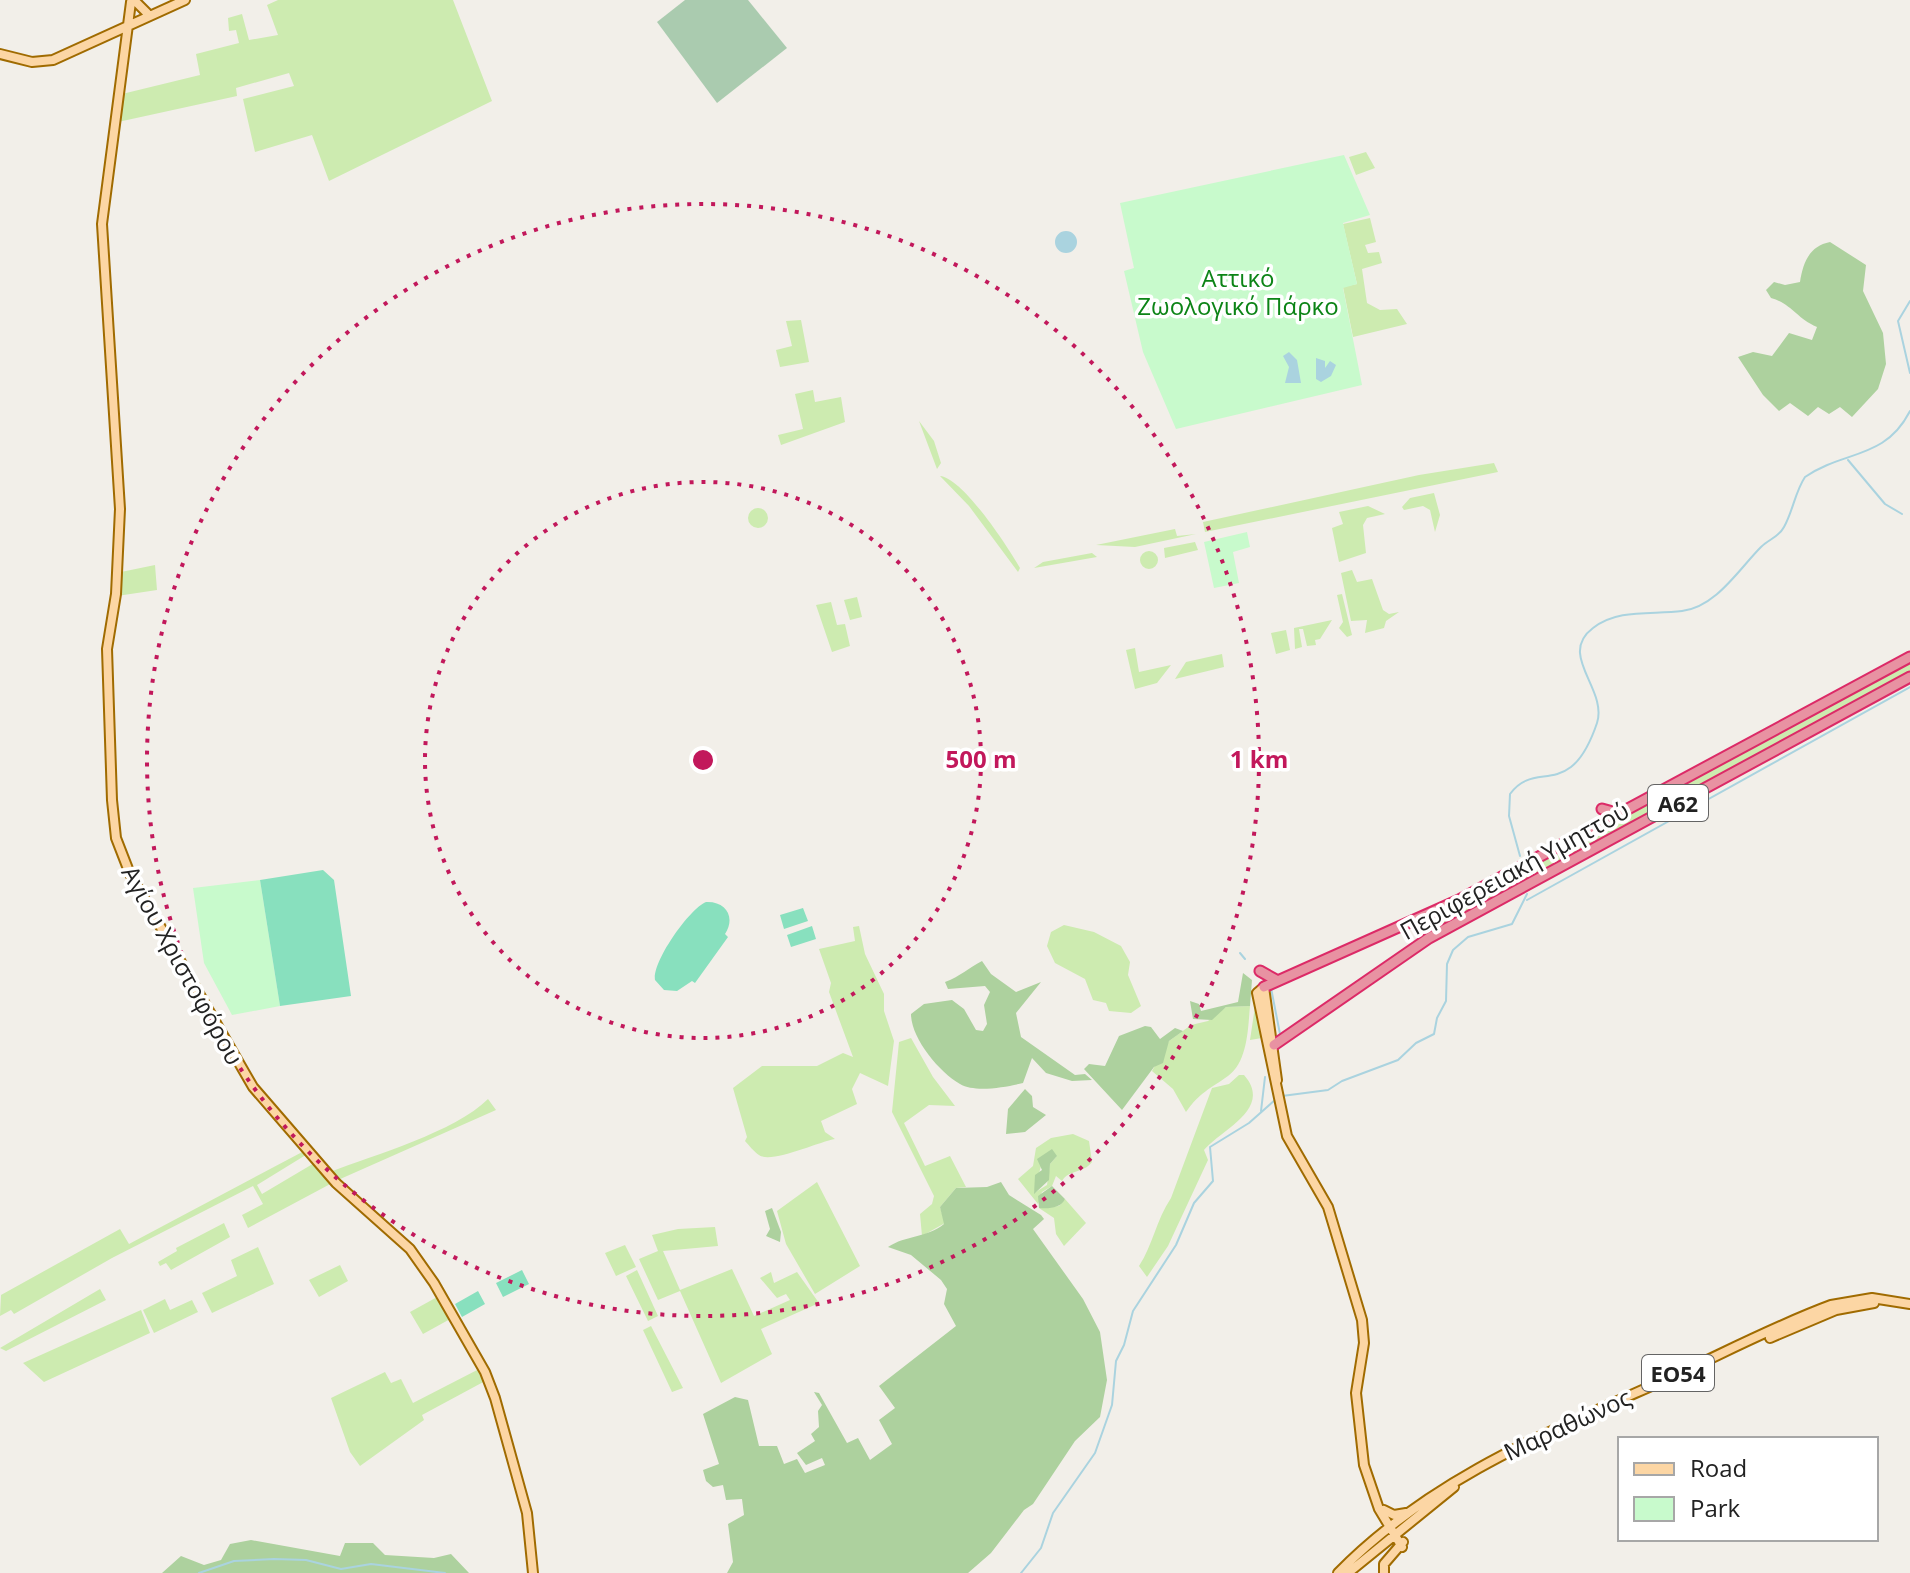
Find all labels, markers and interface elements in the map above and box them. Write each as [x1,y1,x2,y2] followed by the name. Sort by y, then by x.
[1137,261,1339,322] park label: Αττικό Ζωολογικό Πάρκο
[946,742,1016,775] text: 500 m
[1230,742,1288,775] text: 1 km
[689,746,717,774] centre of rings
[1648,785,1708,821] road number: Α62
[1394,793,1634,947] street label: Περιφερειακή Υμηττού
[115,860,251,1070] street label: Αγίου Χριστοφόρου
[1642,1355,1714,1391] road number: ΕΟ54
[1498,1380,1636,1468] street label: Μαραθώνος
[1618,1437,1878,1541] legend
[1690,1451,1747,1484] text: Road
[1690,1491,1741,1524] text: Park

